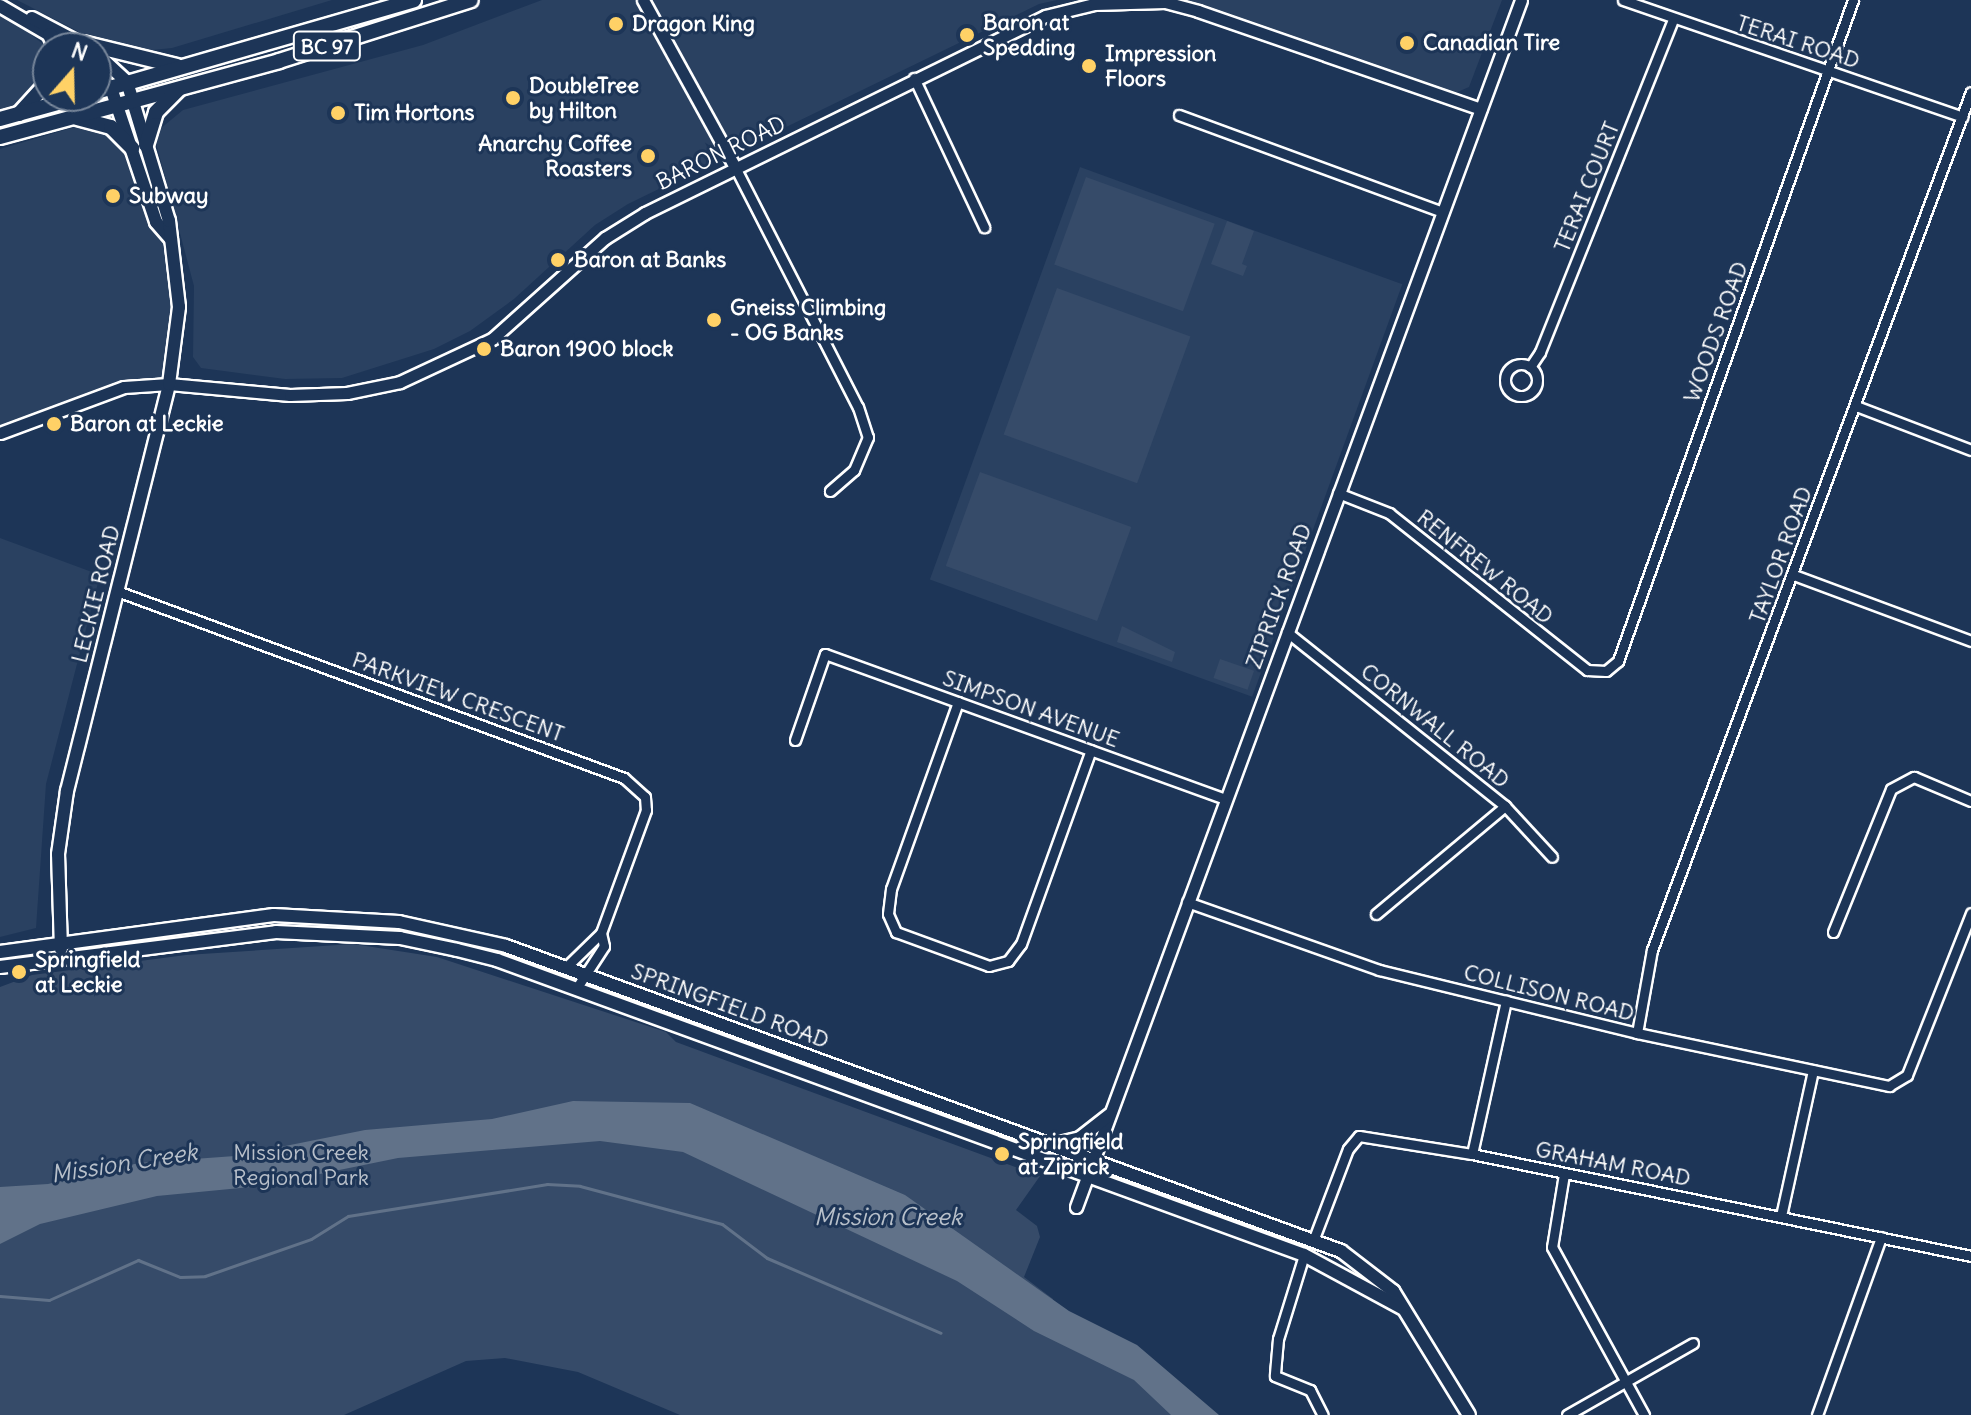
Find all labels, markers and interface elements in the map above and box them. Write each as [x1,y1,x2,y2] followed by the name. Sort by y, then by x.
[983,9,1075,60] place label: Baron at Spedding
[1733,10,1863,74] street label: TERAI ROAD
[632,11,755,37] place label: Dragon King
[607,15,625,33] marker: Dragon King
[958,26,976,44] marker: Baron at Spedding
[291,30,363,62] road number: BC 97
[1423,30,1560,56] place label: Canadian Tire
[32,32,112,112] north arrow
[1398,34,1416,52] marker: Canadian Tire
[68,36,91,67] text: N
[1105,40,1216,92] place label: Impression Floors
[1080,57,1098,75] marker: Impression Floors
[529,72,639,124] place label: DoubleTree by Hilton
[504,89,522,107] marker: DoubleTree by Hilton
[354,100,475,126] place label: Tim Hortons
[329,104,347,122] marker: Tim Hortons
[652,110,790,196] street label: BARON ROAD
[1549,118,1625,256] street label: TERAI COURT
[478,130,632,182] place label: Anarchy Coffee Roasters
[639,147,657,165] marker: Anarchy Coffee Roasters
[129,183,208,209] place label: Subway
[104,187,122,205] marker: Subway
[574,247,726,273] place label: Baron at Banks
[549,251,567,269] marker: Baron at Banks
[1678,258,1754,406] street label: WOODS ROAD
[730,294,886,346] place label: Gneiss Climbing - OG Banks
[705,311,723,329] marker: Gneiss Climbing - OG Banks
[500,336,674,362] place label: Baron 1900 block
[475,340,493,358] marker: Baron 1900 block
[70,411,224,437] place label: Baron at Leckie
[45,415,63,433] marker: Baron at Leckie
[1744,483,1818,627] street label: TAYLOR ROAD
[1412,504,1558,630] street label: RENFREW ROAD
[1241,520,1317,672] street label: ZIPRICK ROAD
[66,522,126,666] street label: LECKIE ROAD
[349,646,567,748] street label: PARKVIEW CRESCENT
[1355,658,1515,794] street label: CORNWALL ROAD
[939,665,1123,753] street label: SIMPSON AVENUE
[35,946,141,998] place label: Springfield at Leckie
[628,958,832,1054] street label: SPRINGFIELD ROAD
[1461,959,1637,1027] street label: COLLISON ROAD
[10,963,28,981] marker: Springfield at Leckie
[1018,1128,1124,1180] place label: Springfield at Ziprick
[1533,1136,1693,1192] street label: GRAHAM ROAD
[49,1137,199,1189] water label: Mission Creek
[233,1139,369,1190] park label: Mission Creek Regional Park
[993,1145,1011,1163] marker: Springfield at Ziprick
[814,1203,962,1231] water label: Mission Creek

